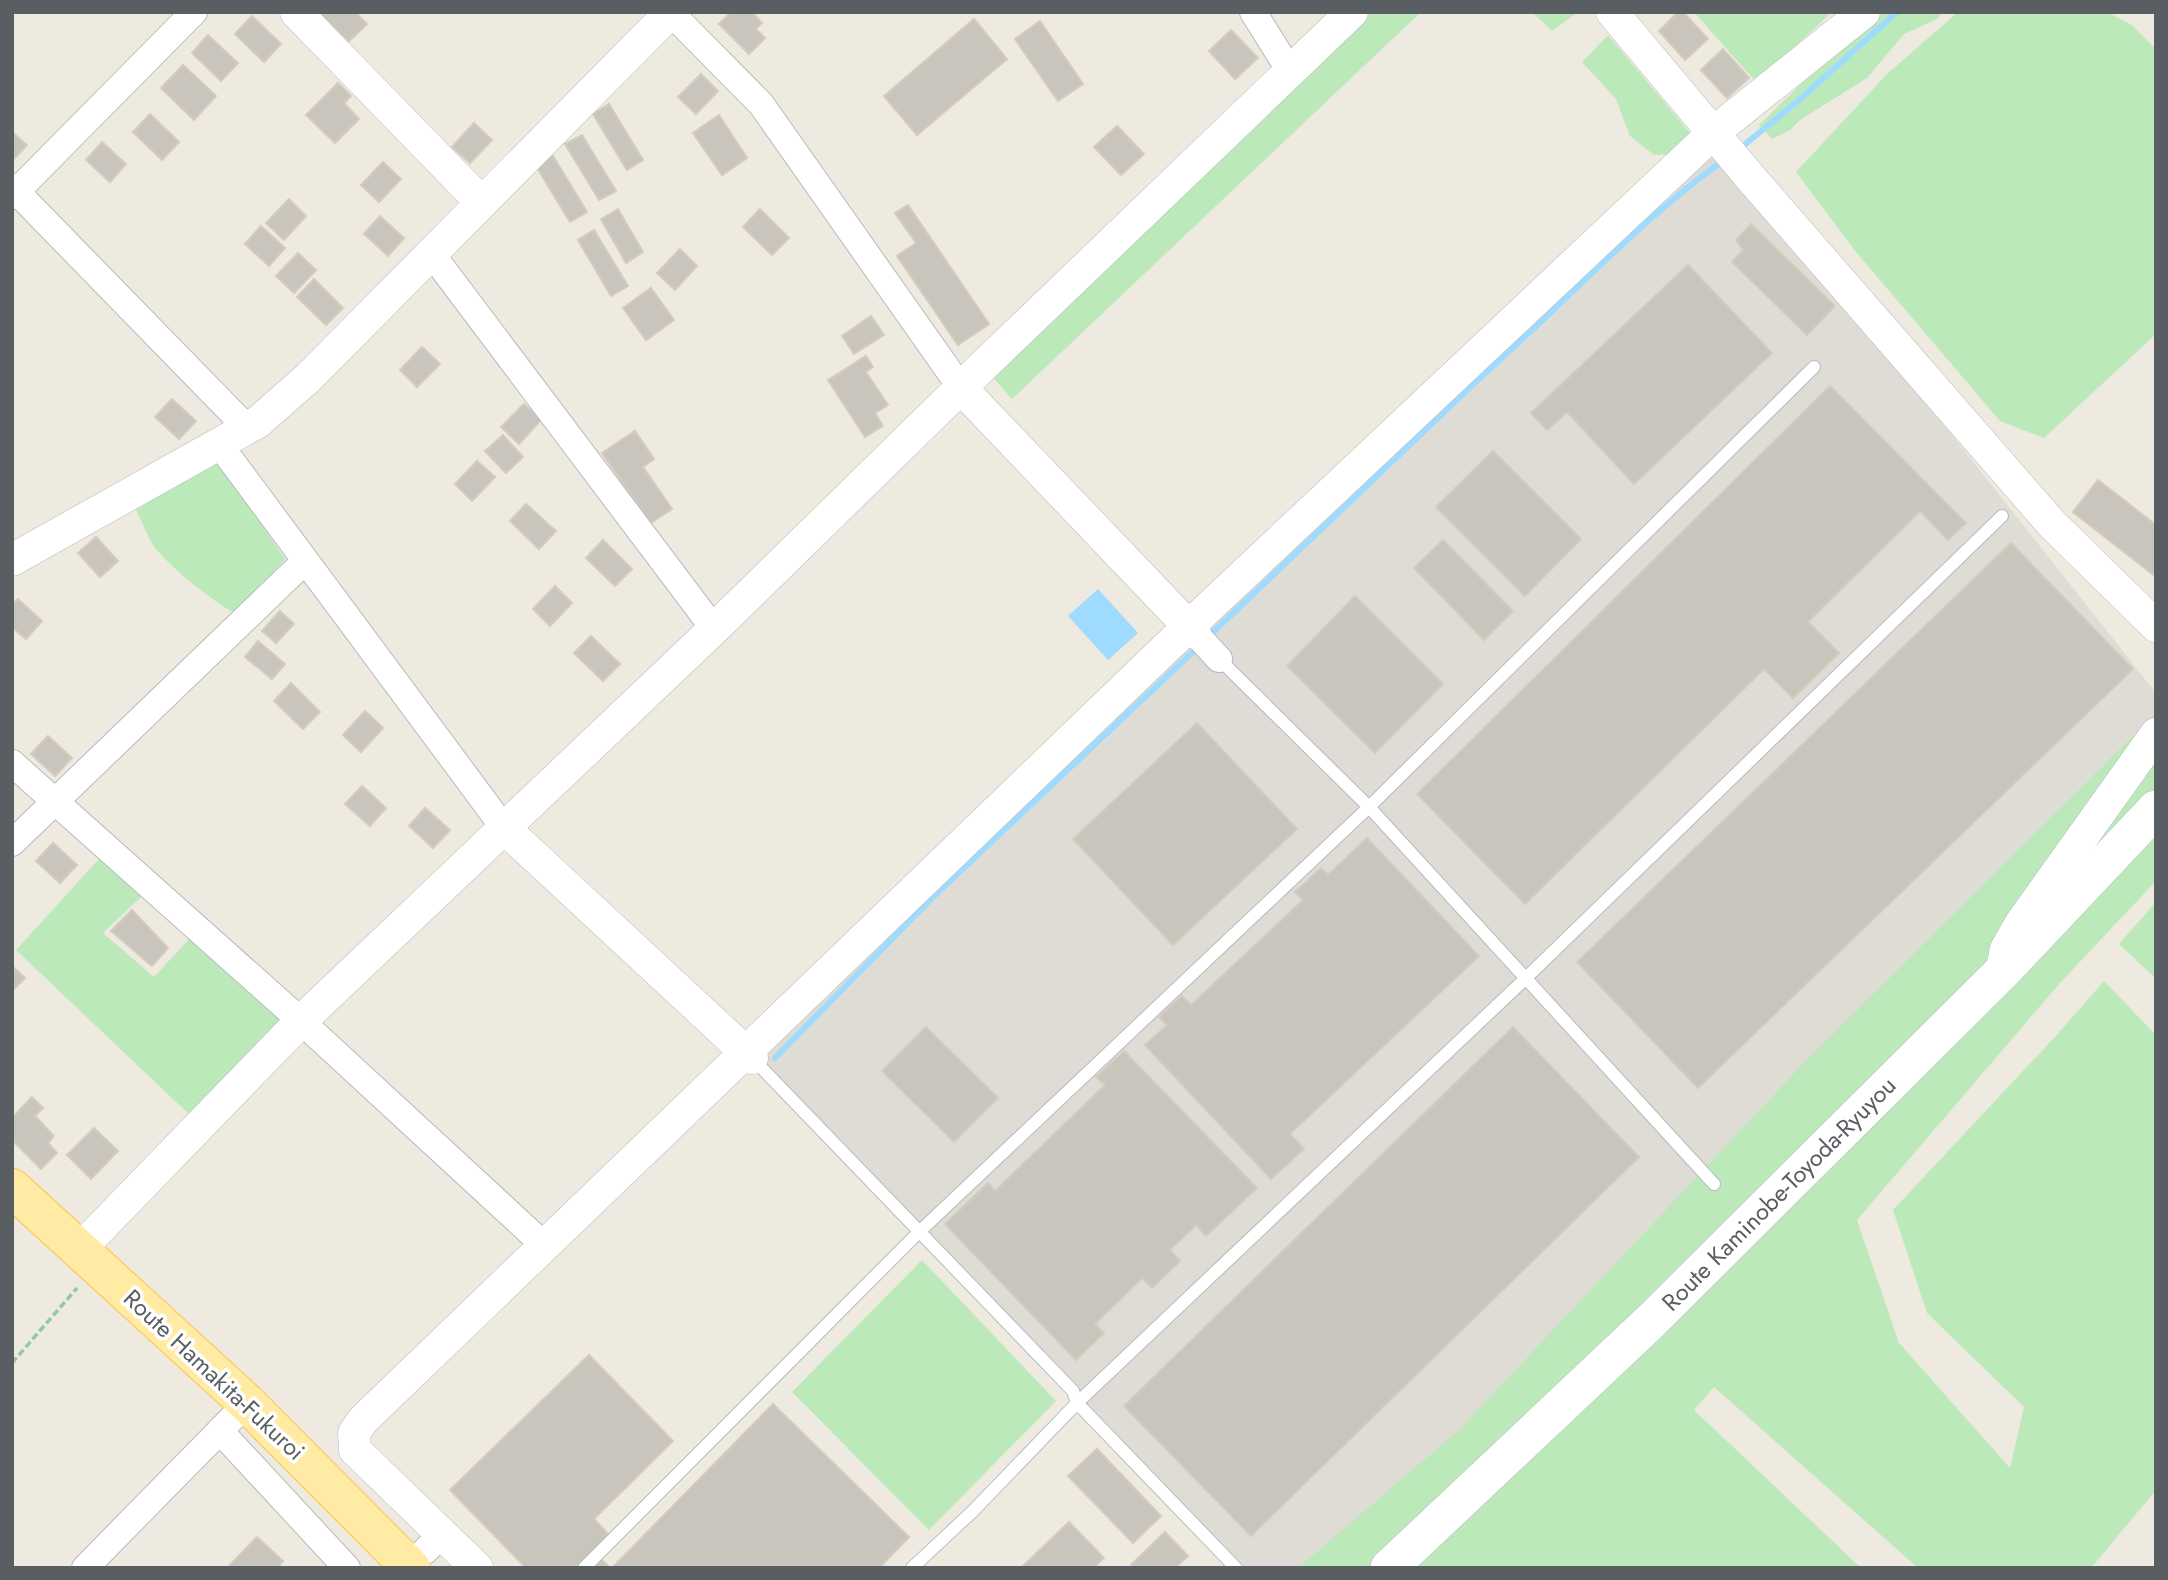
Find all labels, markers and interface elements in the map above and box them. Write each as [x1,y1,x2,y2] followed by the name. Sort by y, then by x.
[1654,1069,1904,1319] street label: Route Kaminobe-Toyoda-Ryuyou
[116,1281,313,1468] street label: Route Hamakita-Fukuroi

